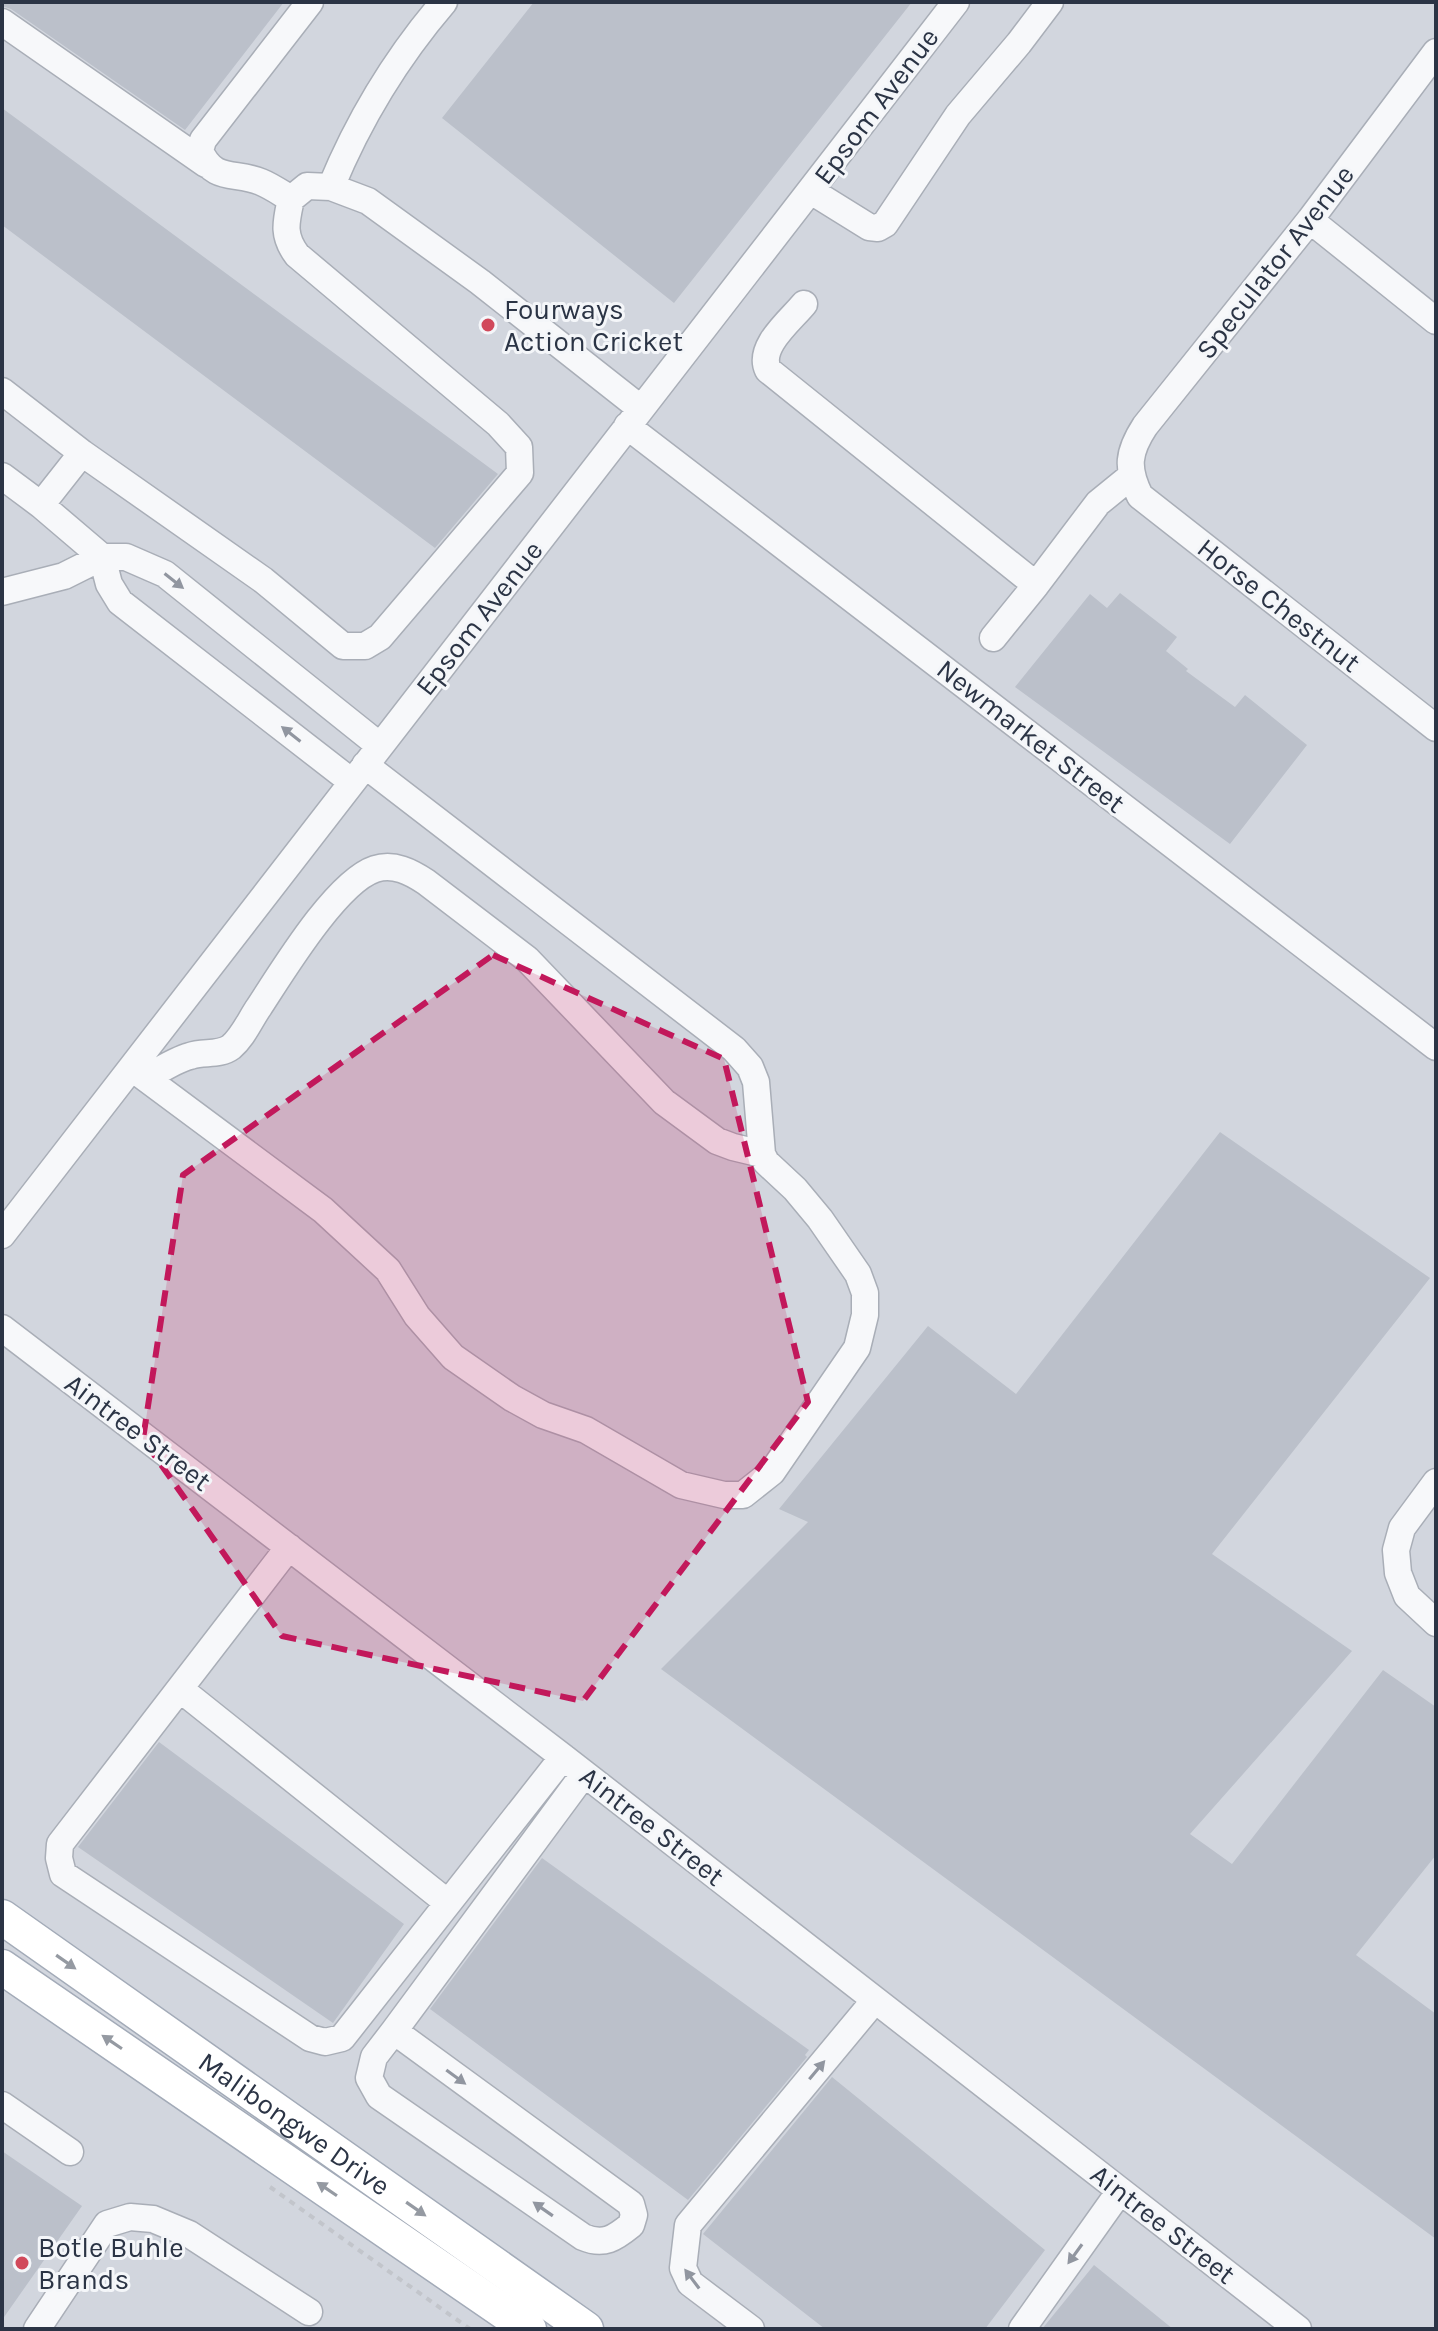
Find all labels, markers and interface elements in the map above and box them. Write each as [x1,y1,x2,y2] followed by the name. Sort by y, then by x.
[807,21,945,191] street label: Epsom Avenue
[1189,158,1361,366] street label: Speculator Avenue
[504,293,683,358] place label: Fourways Action Cricket
[479,316,497,334] marker: Fourways Action Cricket
[1191,531,1367,679] street label: Horse Chestnut
[408,534,550,702] street label: Epsom Avenue
[164,573,184,589] one-way arrow
[930,652,1132,820] street label: Newmarket Street
[281,726,301,743] one-way arrow
[58,1366,218,1498] street label: Aintree Street
[573,1759,731,1893] street label: Aintree Street
[55,1954,76,1969] one-way arrow
[102,2035,123,2050] one-way arrow
[192,2045,397,2202] street label: Malibongwe Drive
[808,2060,825,2080] one-way arrow
[446,2069,467,2084] one-way arrow
[1084,2157,1242,2291] street label: Aintree Street
[316,2182,337,2197] one-way arrow
[405,2201,426,2216] one-way arrow
[532,2202,553,2217] one-way arrow
[38,2231,184,2296] place label: Botle Buhle Brands
[1068,2244,1083,2265] one-way arrow
[13,2254,31,2272] marker: Botle Buhle Brands
[683,2269,700,2290] one-way arrow

